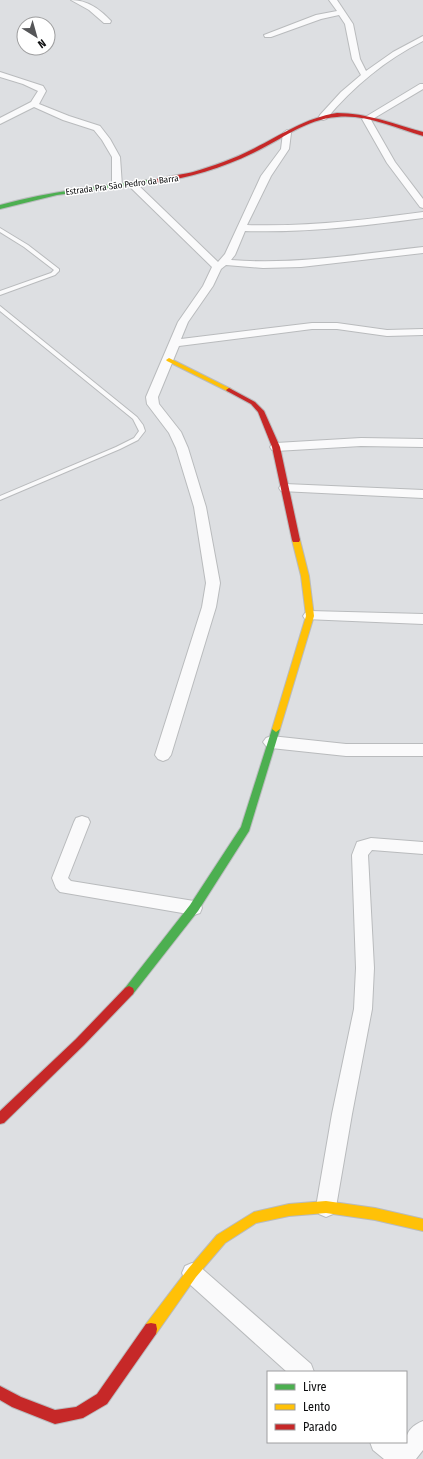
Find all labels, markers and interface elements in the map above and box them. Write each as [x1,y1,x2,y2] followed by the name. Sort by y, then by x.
[16,16,56,56] north arrow
[35,36,48,51] text: N
[65,173,180,197] street label: Estrada Pra São Pedro da Barra
[267,1371,407,1443] legend
[303,1380,327,1394] text: Livre
[303,1400,330,1414] text: Lento
[303,1420,337,1434] text: Parado

